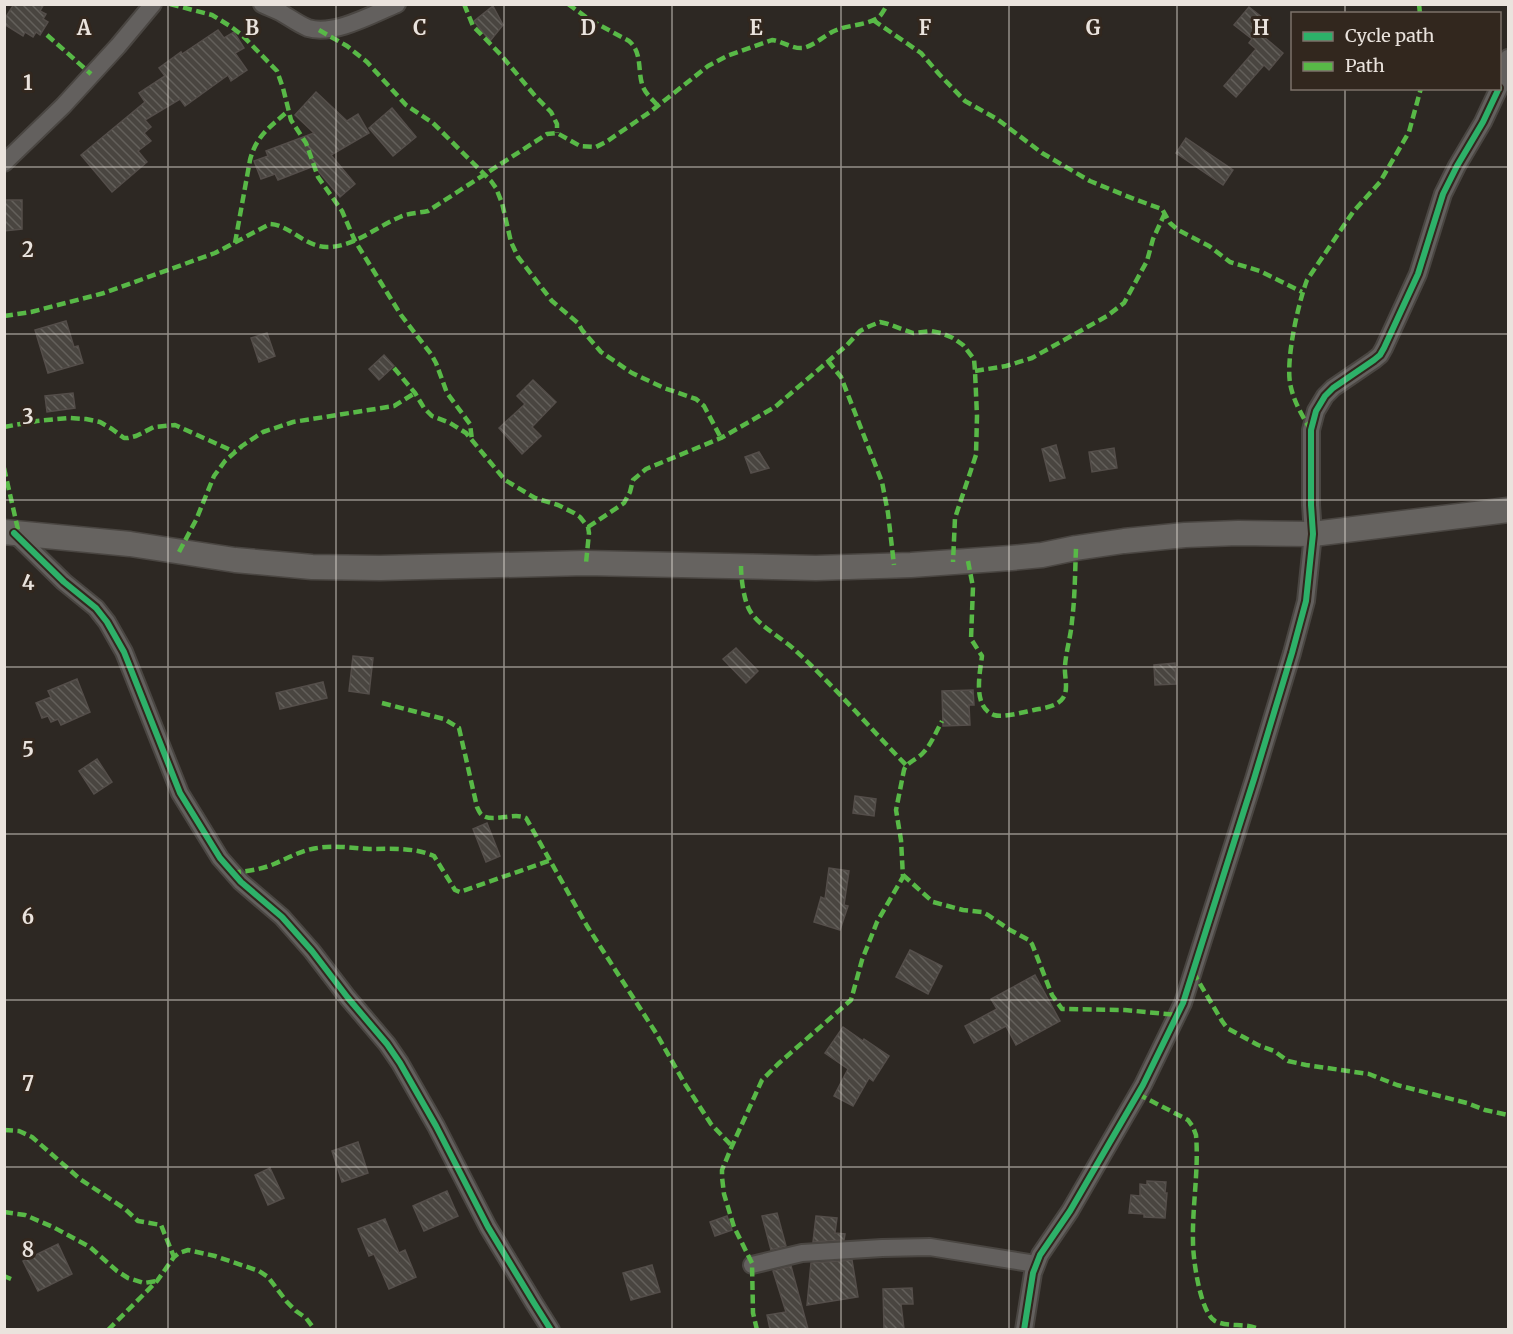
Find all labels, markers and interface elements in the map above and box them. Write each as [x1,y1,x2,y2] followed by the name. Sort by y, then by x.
[1291,12,1501,90] legend
[76,15,92,40] text: A
[245,15,259,40] text: B
[413,15,427,40] text: C
[580,15,596,40] text: D
[749,15,763,40] text: E
[919,15,932,40] text: F
[1086,15,1101,40] text: G
[1253,15,1269,40] text: H
[1345,24,1435,47] text: Cycle path
[1345,54,1385,77] text: Path
[23,70,33,95] text: 1
[22,237,34,262] text: 2
[22,404,34,429] text: 3
[22,570,35,595] text: 4
[22,737,34,762] text: 5
[22,904,34,929] text: 6
[22,1071,34,1096] text: 7
[22,1237,34,1262] text: 8

